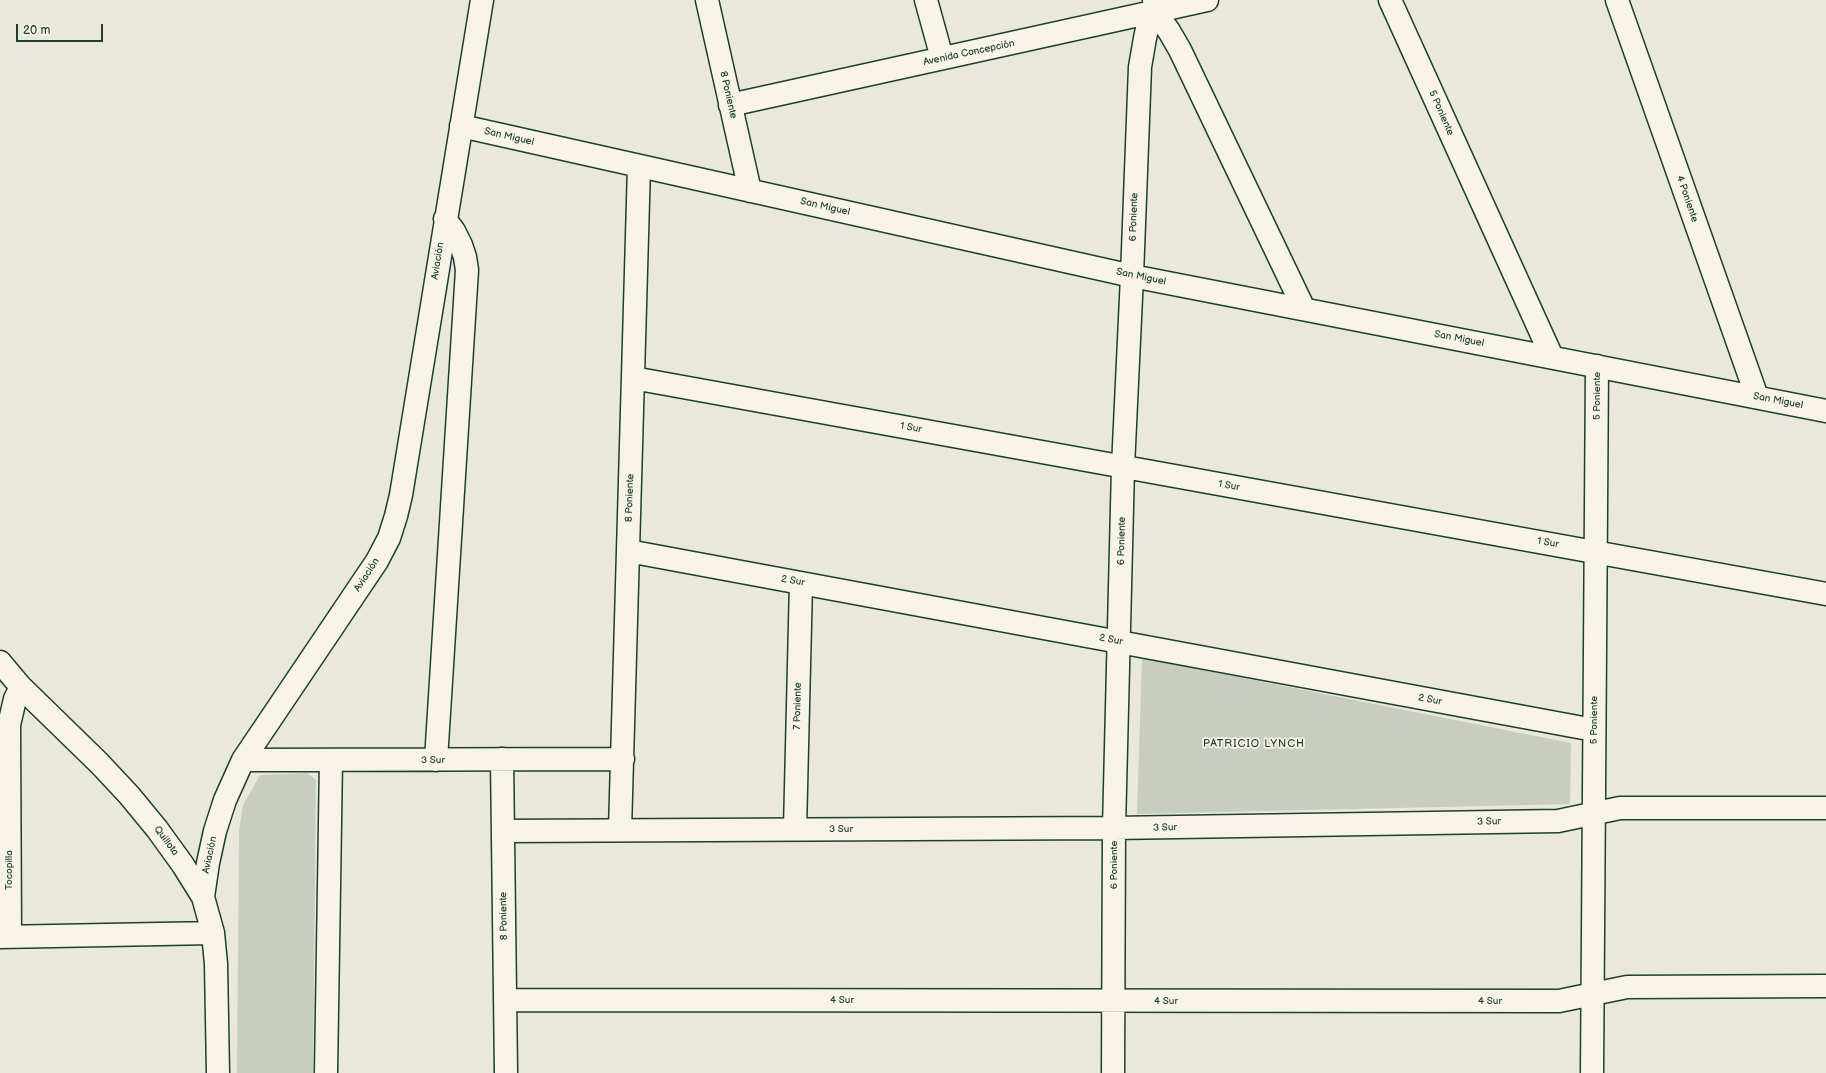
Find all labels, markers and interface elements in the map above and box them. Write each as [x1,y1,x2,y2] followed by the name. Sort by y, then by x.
[18,16,105,42] scale bar
[23,23,50,38] text: 20 m
[922,37,1016,69] street label: Avenida Concepción
[717,70,739,120] street label: 8 Poniente
[1426,89,1456,137] street label: 5 Poniente
[483,125,535,149] street label: San Miguel
[1673,174,1701,224] street label: 4 Poniente
[1127,192,1141,242] street label: 6 Poniente
[799,195,851,219] street label: San Miguel
[429,241,447,281] street label: Aviación
[1115,266,1167,288] street label: San Miguel
[1433,328,1485,350] street label: San Miguel
[1591,372,1603,420] street label: 5 Poniente
[1752,390,1804,412] street label: San Miguel
[899,420,923,436] street label: 1 Sur
[623,474,637,522] street label: 8 Poniente
[1217,478,1241,494] street label: 1 Sur
[1116,517,1128,565] street label: 6 Poniente
[1536,535,1560,551] street label: 1 Sur
[352,556,382,594] street label: Aviación
[780,573,806,589] street label: 2 Sur
[1098,632,1124,648] street label: 2 Sur
[792,682,804,730] street label: 7 Poniente
[1417,692,1443,708] street label: 2 Sur
[1588,696,1600,744] street label: 5 Poniente
[1203,737,1305,751] district label: PATRICIO LYNCH
[421,754,445,766] street label: 3 Sur
[1477,816,1501,828] street label: 3 Sur
[1153,822,1177,834] street label: 3 Sur
[829,823,853,835] street label: 3 Sur
[151,824,181,858] street label: Quillota
[200,835,220,875] street label: Aviación
[1108,841,1120,889] street label: 6 Poniente
[3,850,15,890] street label: Tocopilla
[498,892,510,940] street label: 8 Poniente
[830,994,854,1006] street label: 4 Sur
[1154,995,1178,1007] street label: 4 Sur
[1478,995,1502,1007] street label: 4 Sur

